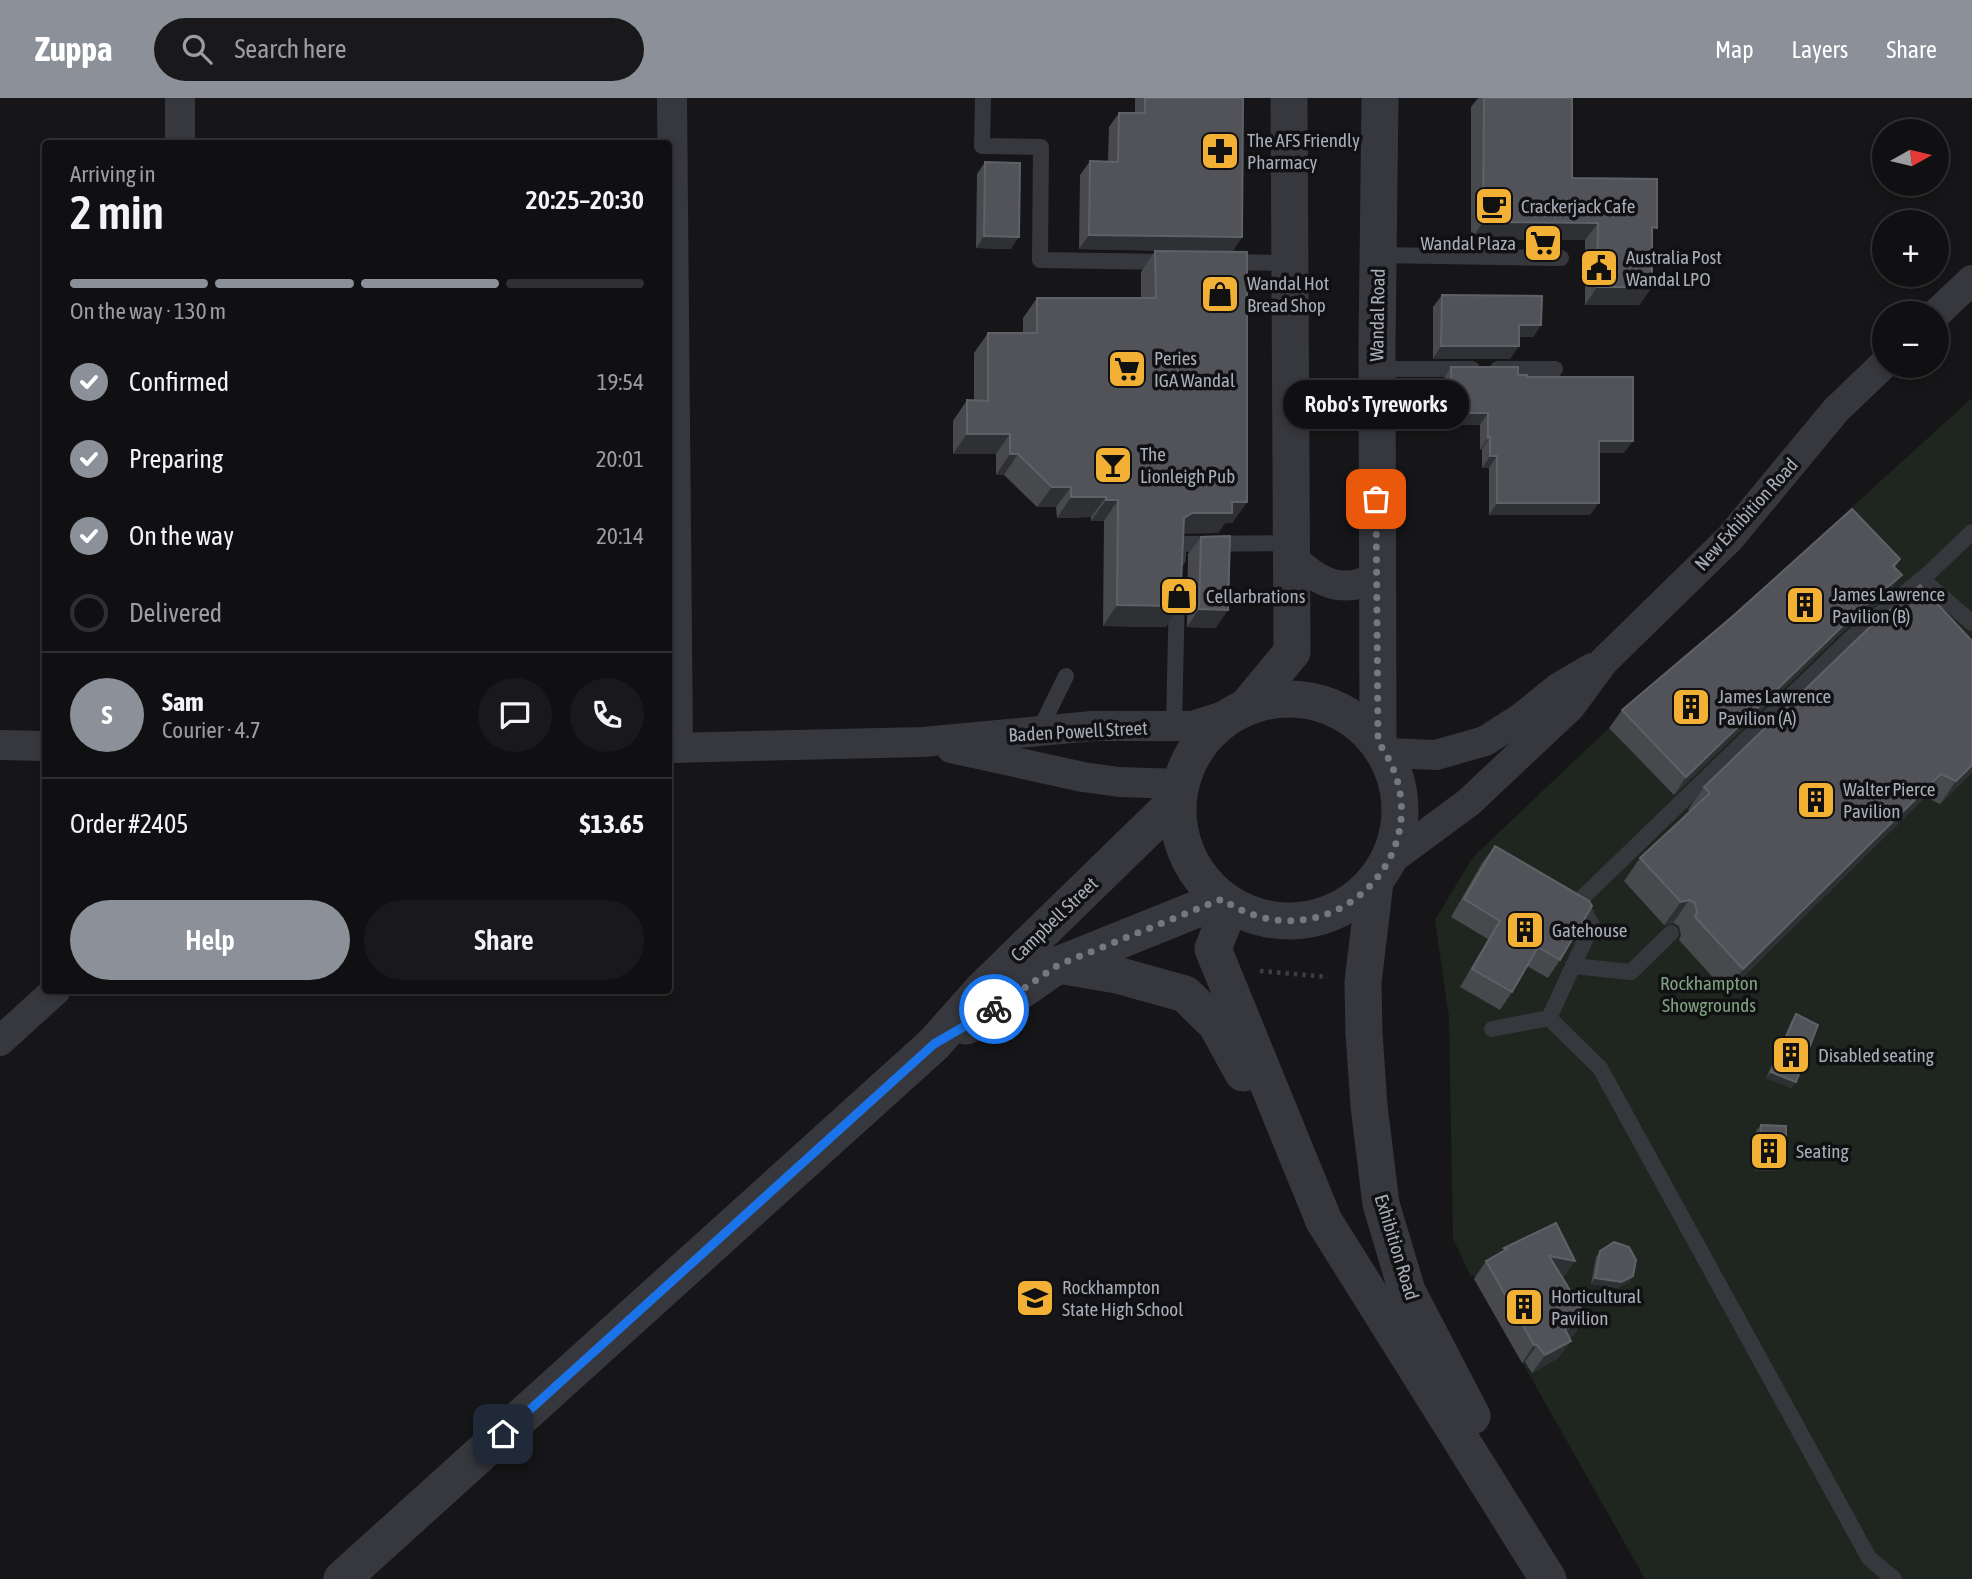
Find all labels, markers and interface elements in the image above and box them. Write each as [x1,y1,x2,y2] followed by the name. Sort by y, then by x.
[154,18,644,81] search box
[35,30,112,68] text: Zuppa
[178,30,216,68] icon: search
[234,34,347,64] text: Search here
[1715,36,1754,63] text: Map
[1792,36,1848,63] text: Layers
[1886,36,1937,63] text: Share
[1872,119,1950,196] north arrow
[1872,119,1949,378] map controls
[1247,129,1360,173] place label: The AFS Friendly Pharmacy
[1199,130,1241,172] pharmacy icon: The AFS Friendly Pharmacy
[70,161,156,187] text: Arriving in
[526,185,644,215] text: 20:25–20:30
[1473,185,1515,227] cafe icon: Crackerjack Cafe
[70,186,164,239] text: 2 min
[1521,195,1635,217] place label: Crackerjack Cafe
[1872,210,1949,287] button: +
[1522,222,1564,264] supermarket icon: Wandal Plaza
[1420,232,1516,254] place label: Wandal Plaza
[1626,246,1722,290] place label: Australia Post Wandal LPO
[1578,247,1620,289] public building icon: Australia Post Wandal LPO
[1365,268,1389,362] street label: Wandal Road
[1247,272,1329,316] place label: Wandal Hot Bread Shop
[1199,273,1241,315] shop icon: Wandal Hot Bread Shop
[70,298,226,324] text: On the way · 130 m
[1872,301,1949,378] button: −
[1154,347,1235,391] place label: Peries IGA Wandal
[1106,348,1148,390] supermarket icon: Peries IGA Wandal
[70,363,108,401] icon: check
[129,367,229,397] text: Confirmed
[597,369,644,395] text: 19:54
[1283,380,1469,429] callout: Robo's Tyreworks
[1304,391,1448,417] text: Robo's Tyreworks
[70,440,108,478] icon: check
[1140,443,1235,487] place label: The Lionleigh Pub
[129,444,223,474] text: Preparing
[1092,444,1134,486] bar icon: The Lionleigh Pub
[596,446,644,472] text: 20:01
[1690,453,1802,575] street label: New Exhibition Road
[1346,469,1406,529] pin
[1357,480,1395,518] icon: bag
[70,517,108,555] icon: check
[129,521,234,551] text: On the way
[596,523,644,549] text: 20:14
[1158,575,1200,617] shop icon: Cellarbrations
[1832,583,1945,627] place label: James Lawrence Pavilion (B)
[1784,584,1826,626] building icon: James Lawrence Pavilion (B)
[1206,585,1306,607] place label: Cellarbrations
[129,598,222,628] text: Delivered
[478,678,552,752] button: chat
[570,678,644,752] button: phone
[1718,685,1831,729] place label: James Lawrence Pavilion (A)
[1670,686,1712,728] building icon: James Lawrence Pavilion (A)
[162,687,204,717] text: Sam
[102,700,112,730] text: S
[1008,716,1148,746] street label: Baden Powell Street
[162,717,261,743] text: Courier · 4.7
[1843,778,1935,822] place label: Walter Pierce Pavilion
[1795,779,1837,821] building icon: Walter Pierce Pavilion
[70,809,189,839] text: Order #2405
[580,809,644,839] text: $13.65
[1006,872,1102,966] street label: Campbell Street
[70,900,350,980] button: Help
[364,900,644,980] button: Share
[1504,909,1546,951] building icon: Gatehouse
[1552,919,1627,941] place label: Gatehouse
[1660,972,1758,1016] park label: Rockhampton Showgrounds
[959,974,1029,1044] courier
[975,990,1013,1028] icon: bike
[1770,1034,1812,1076] building icon: Disabled seating
[1818,1044,1935,1066] place label: Disabled seating
[1748,1130,1790,1172] building icon: Seating
[1796,1140,1849,1162] place label: Seating
[1370,1191,1424,1303] street label: Exhibition Road
[1062,1276,1183,1320] place label: Rockhampton State High School
[1014,1277,1056,1319] school or university icon: Rockhampton State High School
[1551,1285,1641,1329] place label: Horticultural Pavilion
[1503,1286,1545,1328] building icon: Horticultural Pavilion
[473,1404,533,1464] pin
[484,1415,522,1453] icon: home

